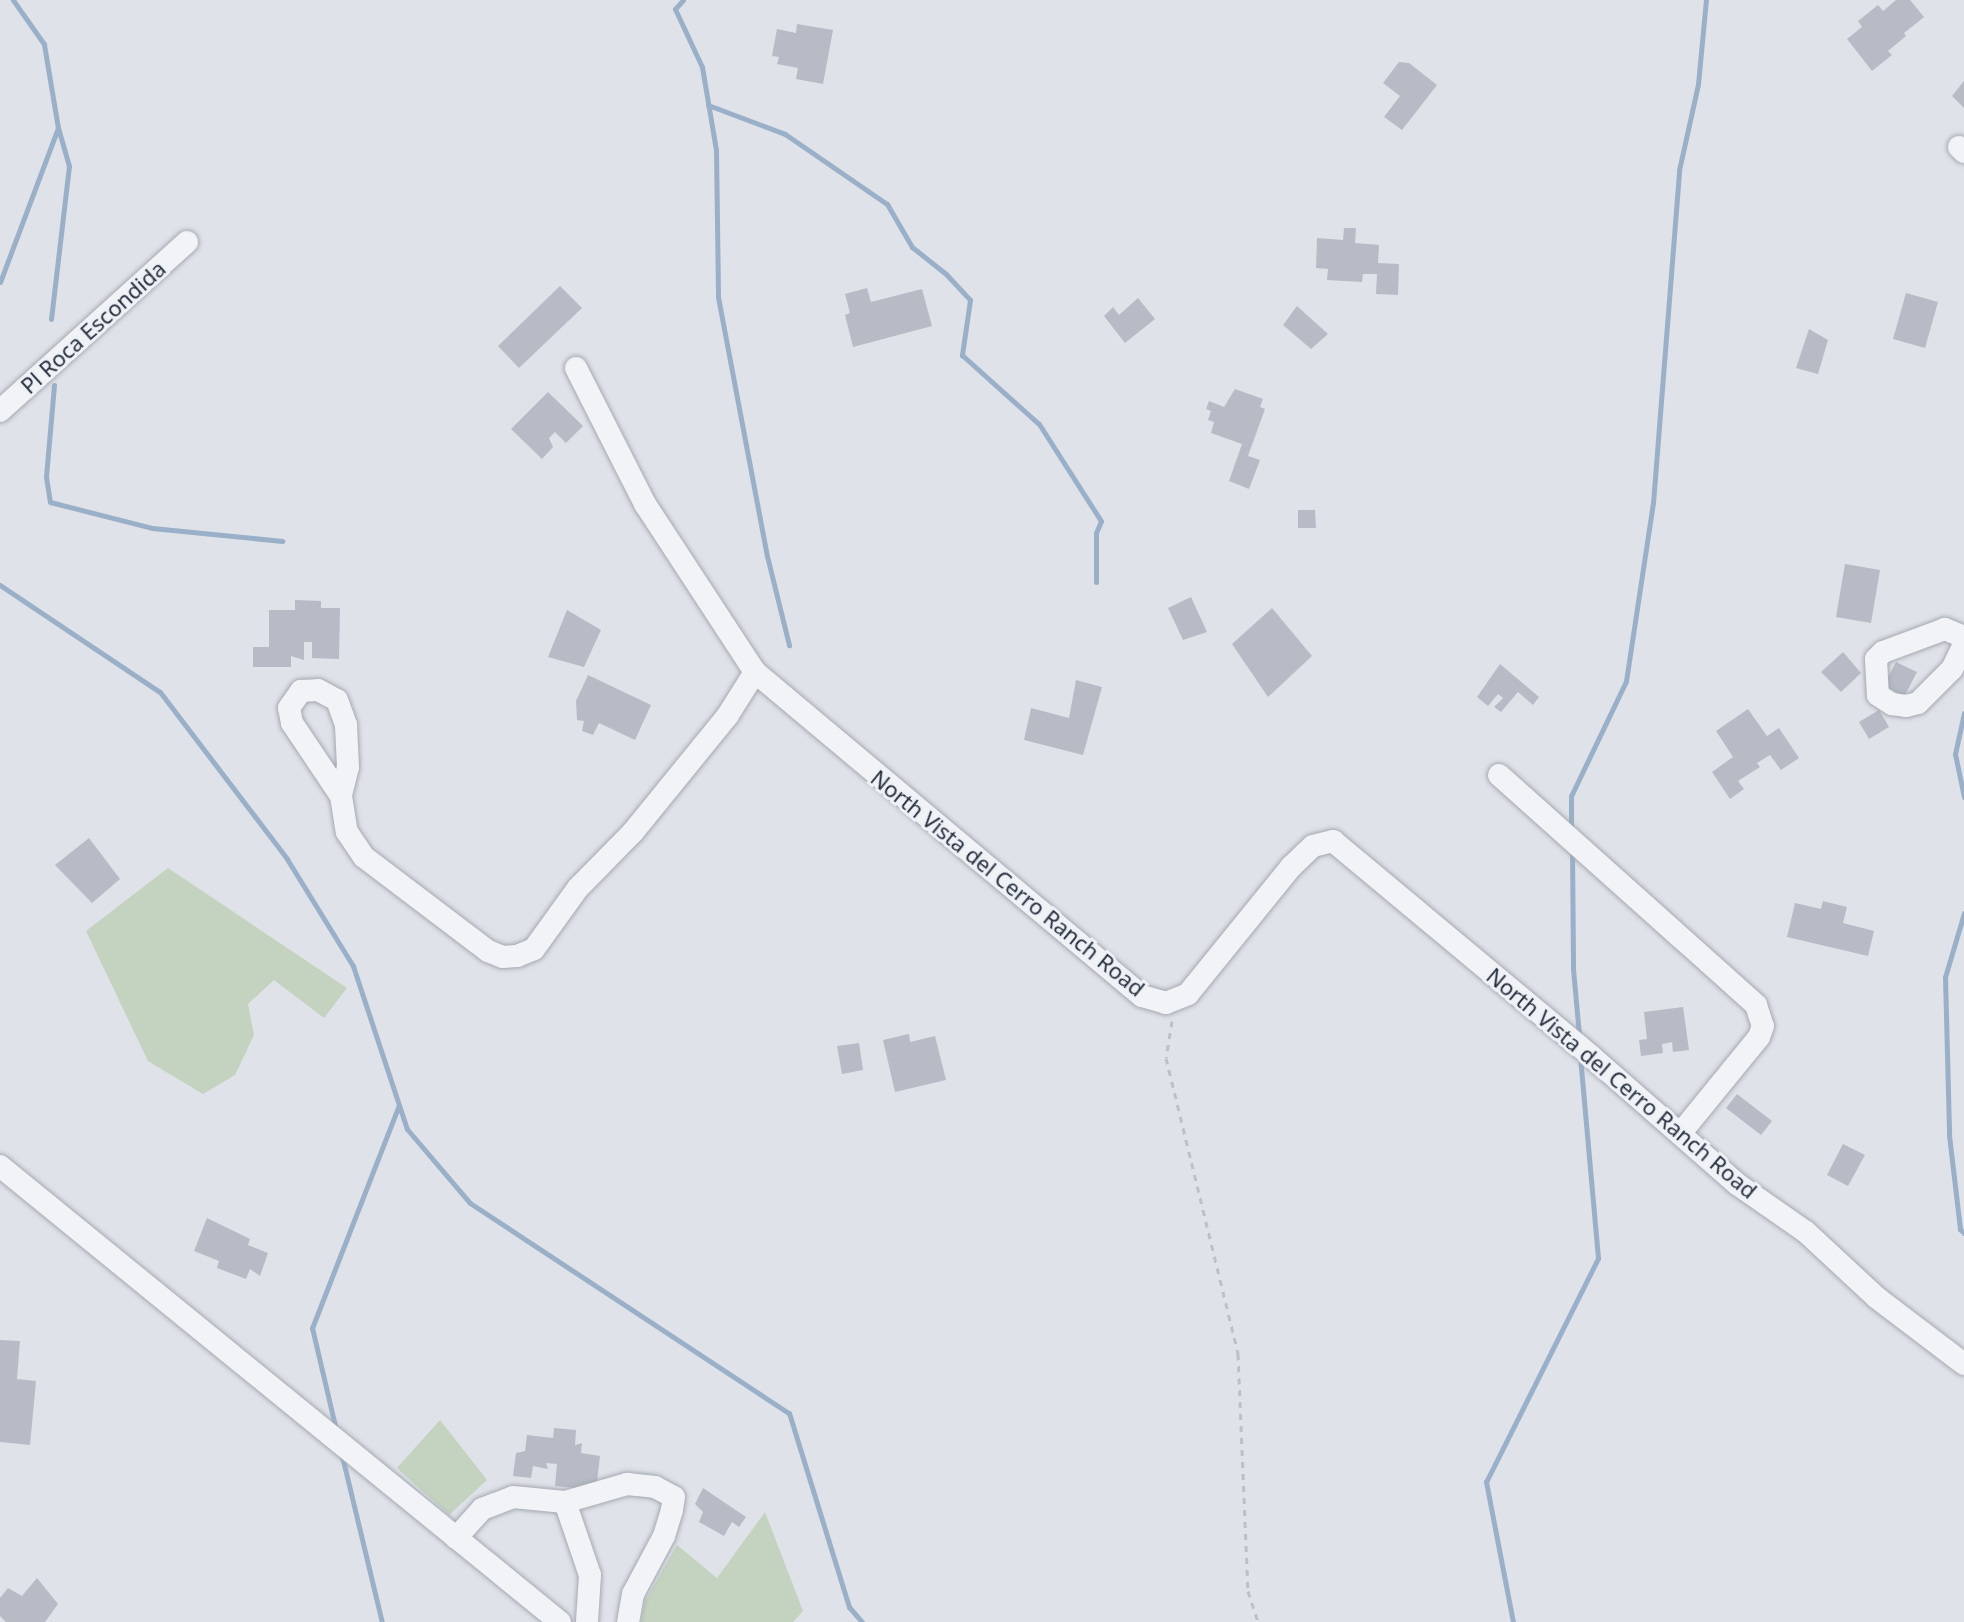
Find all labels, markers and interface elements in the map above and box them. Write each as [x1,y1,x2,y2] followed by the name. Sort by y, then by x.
[15,255,171,399] street label: Pl Roca Escondida
[866,764,1150,1002] street label: North Vista del Cerro Ranch Road
[1482,962,1762,1204] street label: North Vista del Cerro Ranch Road

